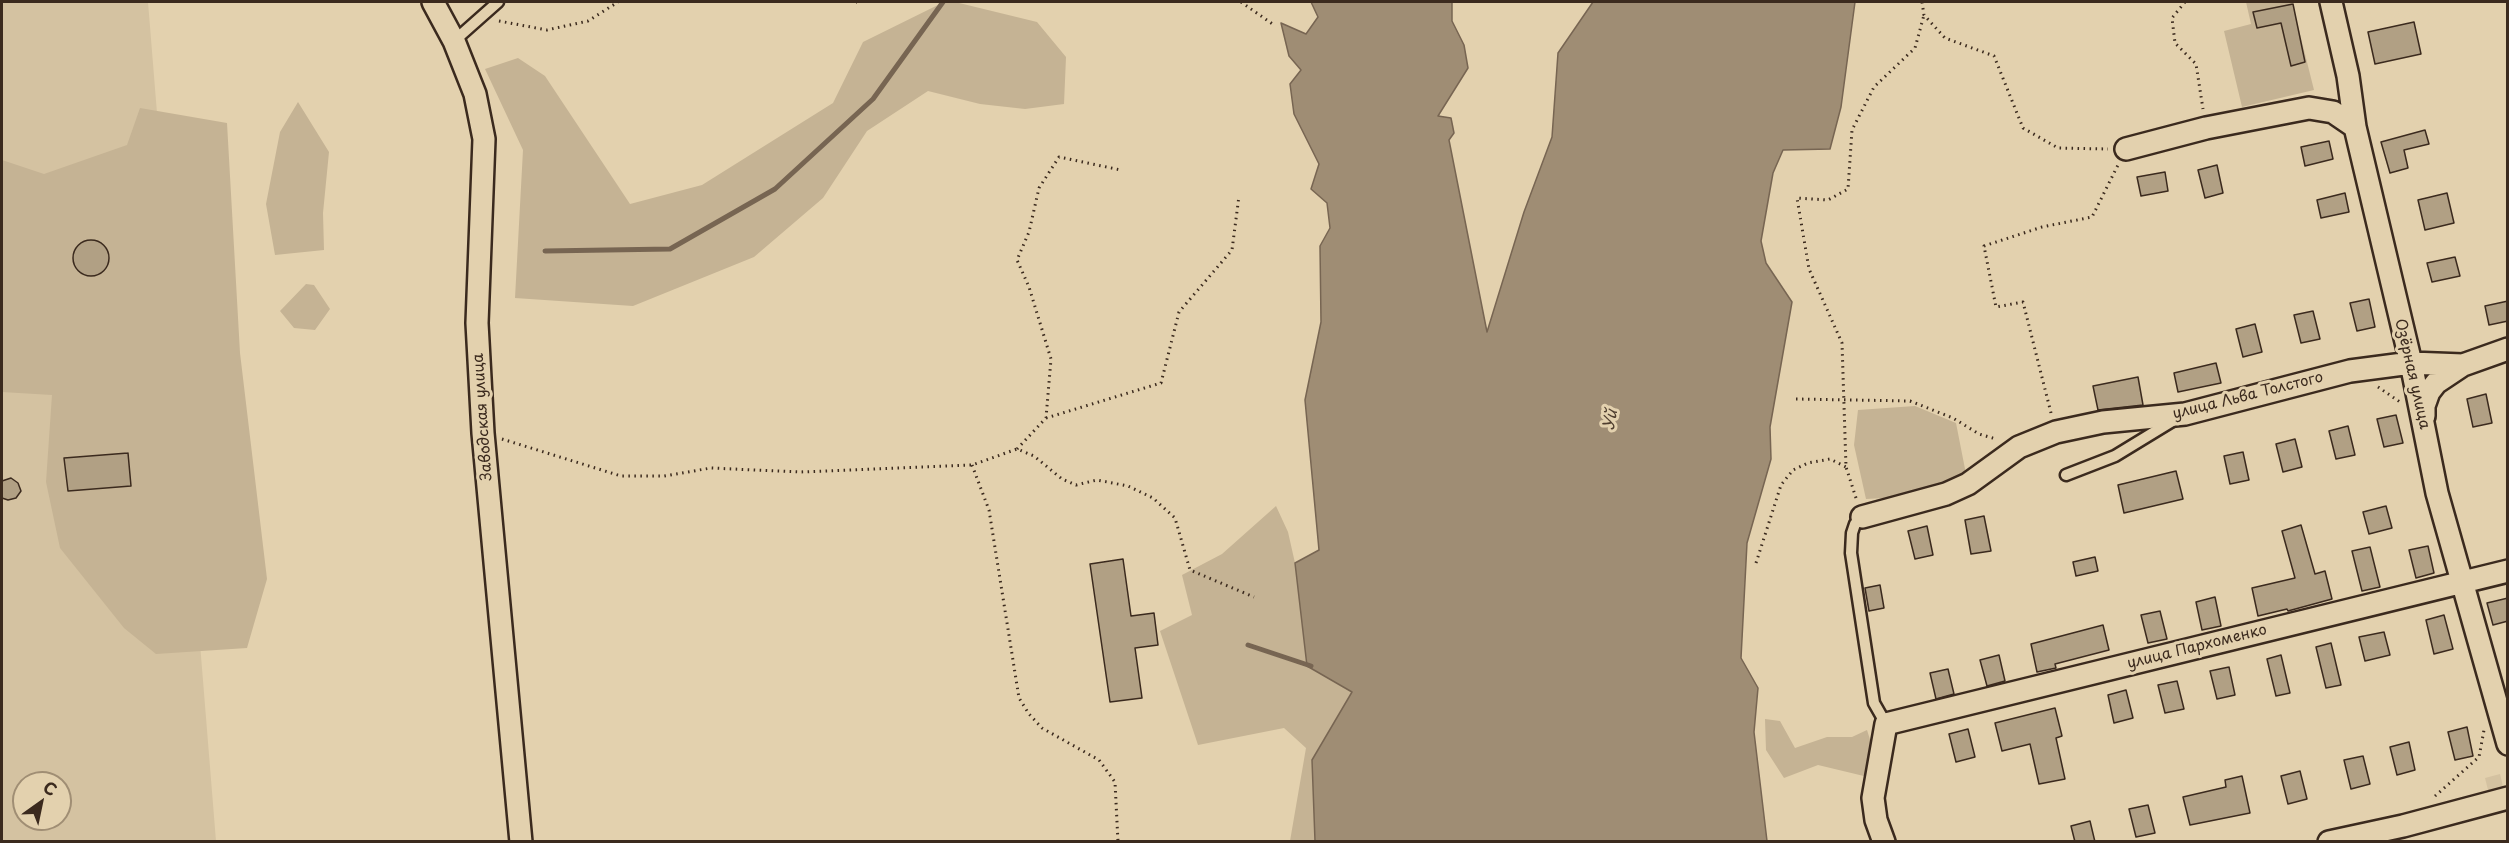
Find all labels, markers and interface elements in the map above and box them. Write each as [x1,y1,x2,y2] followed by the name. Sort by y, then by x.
[2391,317,2433,431] street label: Озёрная улица
[470,353,496,481] street label: Заводская улица
[2171,369,2325,423] street label: улица Льва Толстого
[1600,408,1622,432] water label: Уй
[2125,621,2269,673] street label: улица Пархоменко
[12,771,72,831] north arrow
[39,774,62,801] text: С

